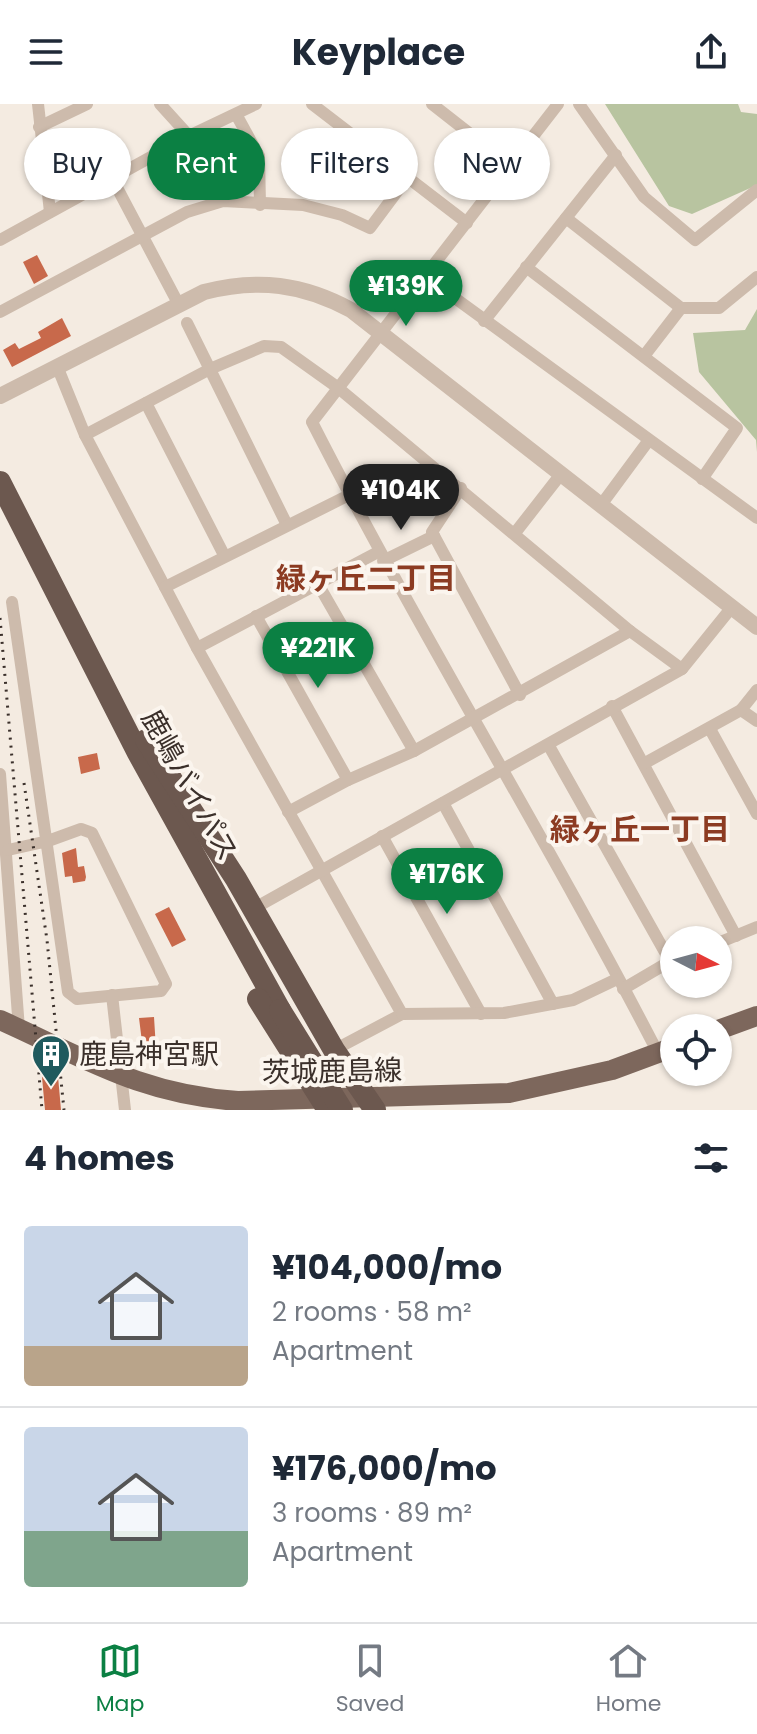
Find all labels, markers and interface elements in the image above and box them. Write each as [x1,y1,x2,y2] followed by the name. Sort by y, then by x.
[292,27,465,78] text: Keyplace
[24,30,68,74] icon: menu
[689,30,733,74] icon: share
[24,128,131,200] chip: Buy
[147,128,265,200] chip: Rent
[281,128,418,200] chip: Filters
[434,128,550,200] chip: New
[350,260,462,328] pin: ¥139K
[367,268,445,304] text: ¥139K
[345,464,457,532] pin: ¥104K
[361,472,441,508] text: ¥104K
[276,557,456,600] district label: 緑ヶ丘二丁目
[262,622,374,690] pin: ¥221K
[280,630,356,666] text: ¥221K
[132,703,247,868] street label: 鹿嶋バイパス
[550,808,730,851] district label: 緑ヶ丘一丁目
[391,848,503,916] pin: ¥176K
[409,856,485,892] text: ¥176K
[660,926,732,998] north arrow
[660,926,732,1086] map controls
[660,1014,732,1086] button: locate
[30,1033,72,1088] building icon: 鹿島神宮駅
[79,1035,219,1074] place label: 鹿島神宮駅
[262,1051,402,1092] street label: 茨城鹿島線
[24,1134,175,1182] text: 4 homes
[689,1136,733,1180] icon: filters
[272,1243,502,1291] text: ¥104,000/mo
[88,1258,184,1354] icon: home
[272,1294,472,1330] text: 2 rooms · 58 m²
[272,1333,413,1369] text: Apartment
[272,1444,497,1492] text: ¥176,000/mo
[88,1459,184,1555] icon: home
[272,1495,472,1531] text: 3 rooms · 89 m²
[272,1534,413,1570] text: Apartment
[96,1639,144,1720] tab: Map
[336,1639,404,1720] tab: Saved
[596,1639,661,1720] tab: Home

